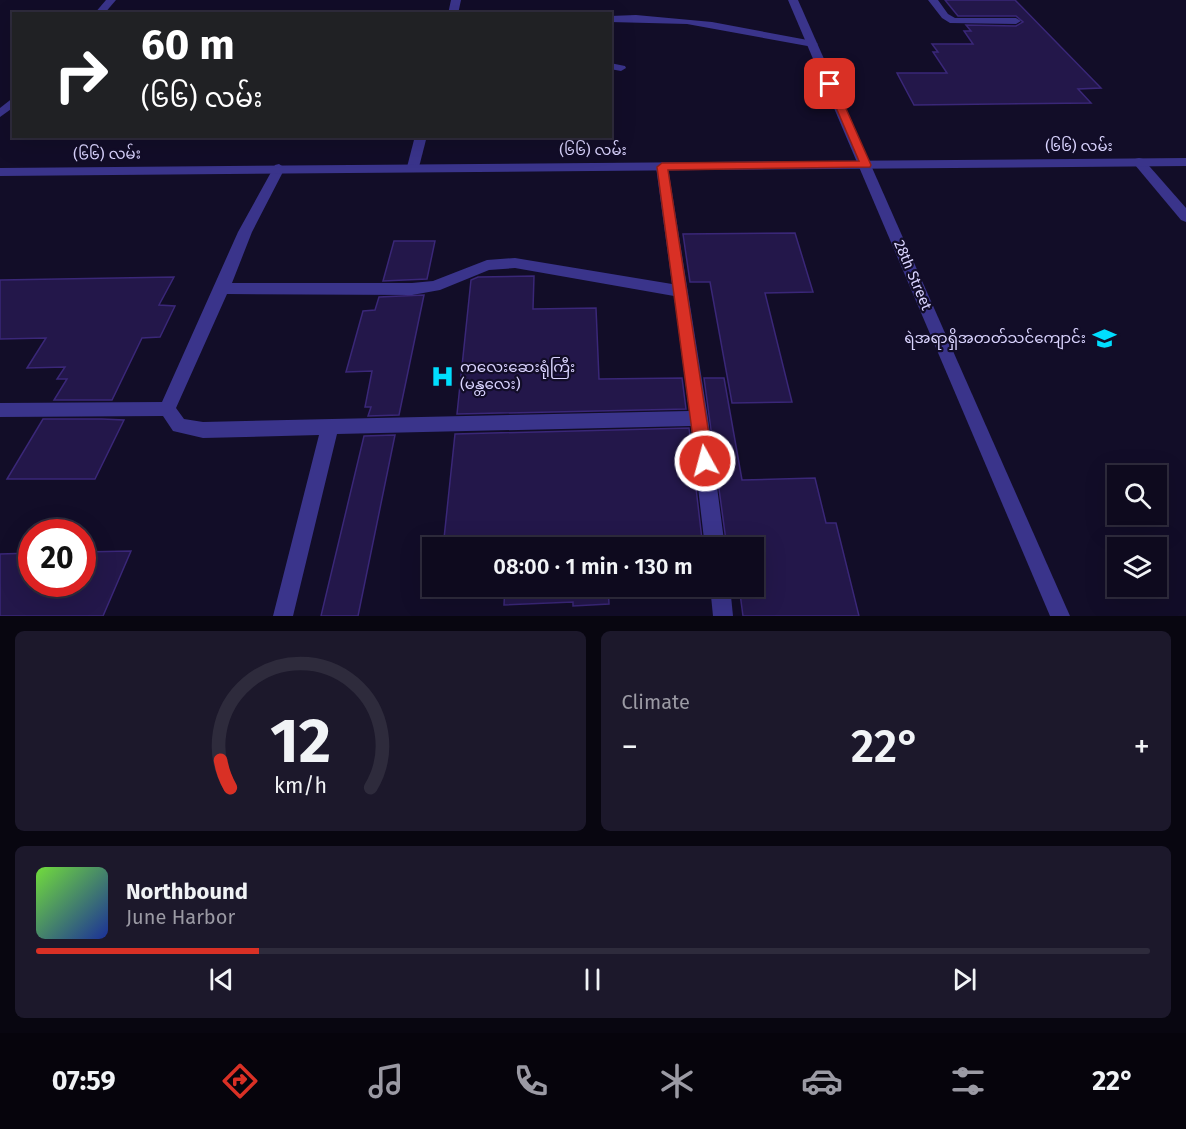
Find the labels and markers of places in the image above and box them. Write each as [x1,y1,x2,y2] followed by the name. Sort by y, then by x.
[804,58,855,109] pin
[1091,325,1117,351] school or university icon: ရဲအရာရှိအတတ်သင်ကျောင်း
[904,328,1086,350] place label: ရဲအရာရှိအတတ်သင်ကျောင်း
[460,357,575,396] place label: ကလေးဆေးရုံကြီး (မန္တလေး)
[429,363,455,389] hospital icon: ကလေးဆေးရုံကြီး (မန္တလေး)

